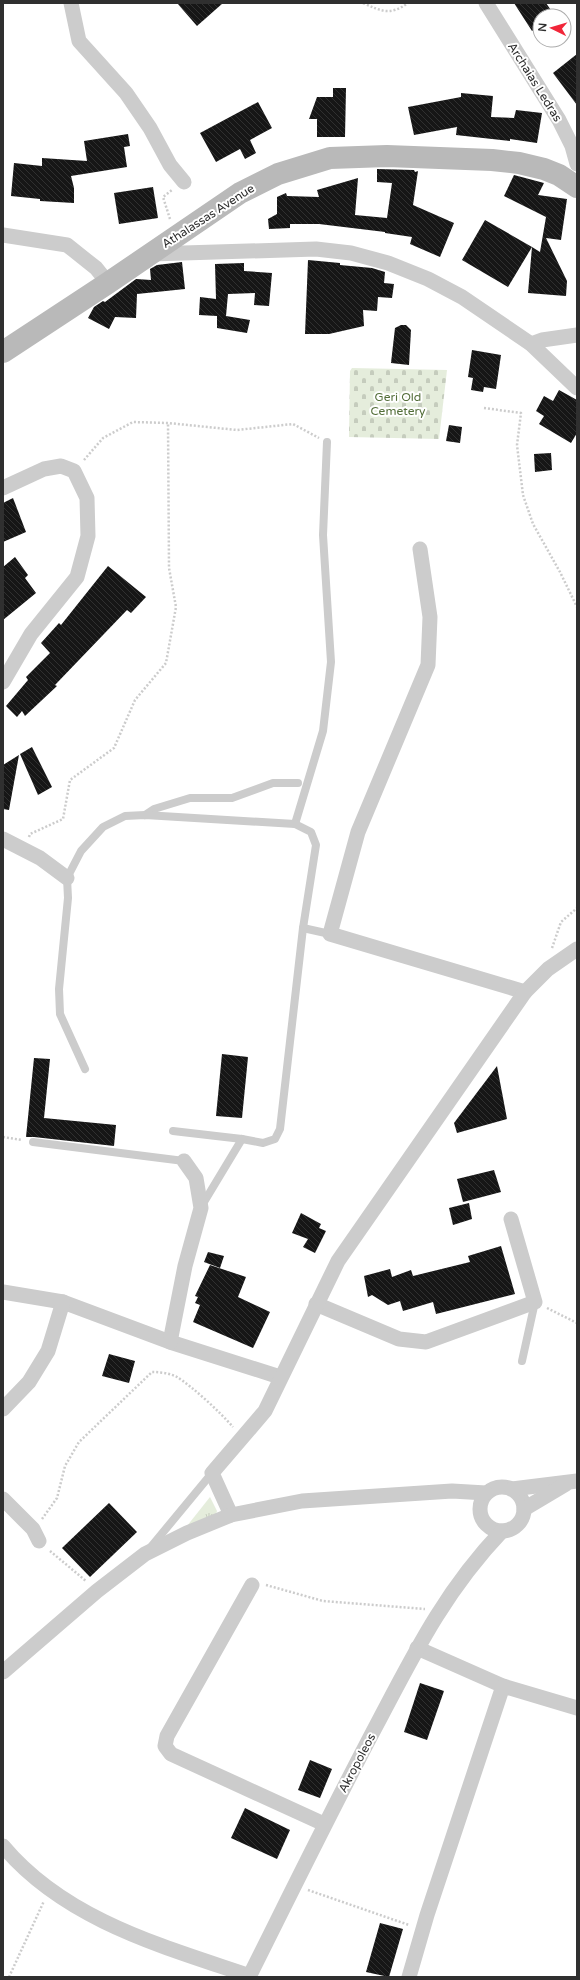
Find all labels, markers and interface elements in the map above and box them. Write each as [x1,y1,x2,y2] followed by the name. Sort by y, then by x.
[532,8,572,48] north arrow
[536,22,549,32] text: N
[505,40,565,124] street label: Archaias Ledras
[159,181,257,251] street label: Athalassas Avenue
[370,390,426,418] park label: Geri Old Cemetery
[336,1731,379,1795] street label: Akropoleos

